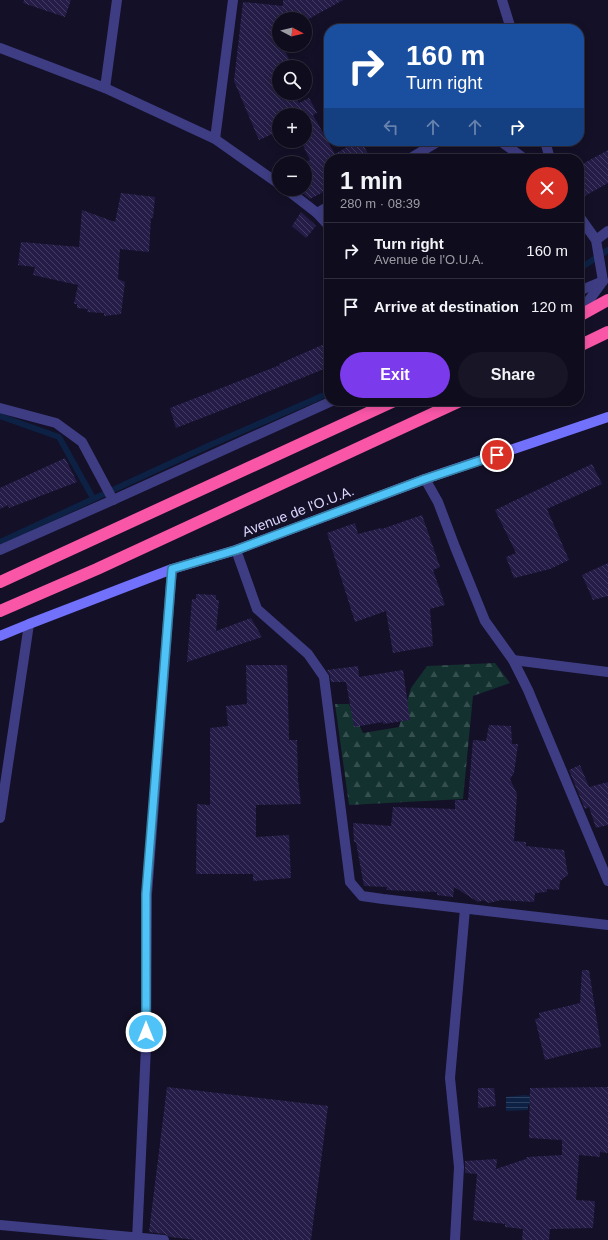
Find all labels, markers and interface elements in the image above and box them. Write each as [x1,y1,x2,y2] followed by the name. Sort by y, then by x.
[272,12,312,52] north arrow
[272,12,312,196] map controls
[340,40,392,92] icon: right
[406,40,485,71] text: 160 m
[272,60,312,100] button: search
[406,73,482,93] text: Turn right
[272,108,312,148] button: +
[380,116,402,138] icon: left
[422,116,444,138] icon: ahead
[464,116,486,138] icon: ahead
[506,116,528,138] icon: right
[272,156,312,196] button: −
[340,167,403,194] text: 1 min
[526,167,568,209] button: close
[340,196,420,211] text: 280 m · 08:39
[374,235,444,252] text: Turn right
[340,240,362,262] icon: right
[526,242,568,259] text: 160 m
[374,252,484,267] text: Avenue de l'O.U.A.
[340,296,362,318] icon: arrive
[374,298,519,315] text: Arrive at destination
[531,298,573,315] text: 120 m
[340,352,450,398] button: Exit
[458,352,568,398] button: Share
[480,438,514,472] pin
[486,444,508,466] icon: arrive
[240,482,356,540] street label: Avenue de l'O.U.A.
[125,1011,167,1053] position arrow

